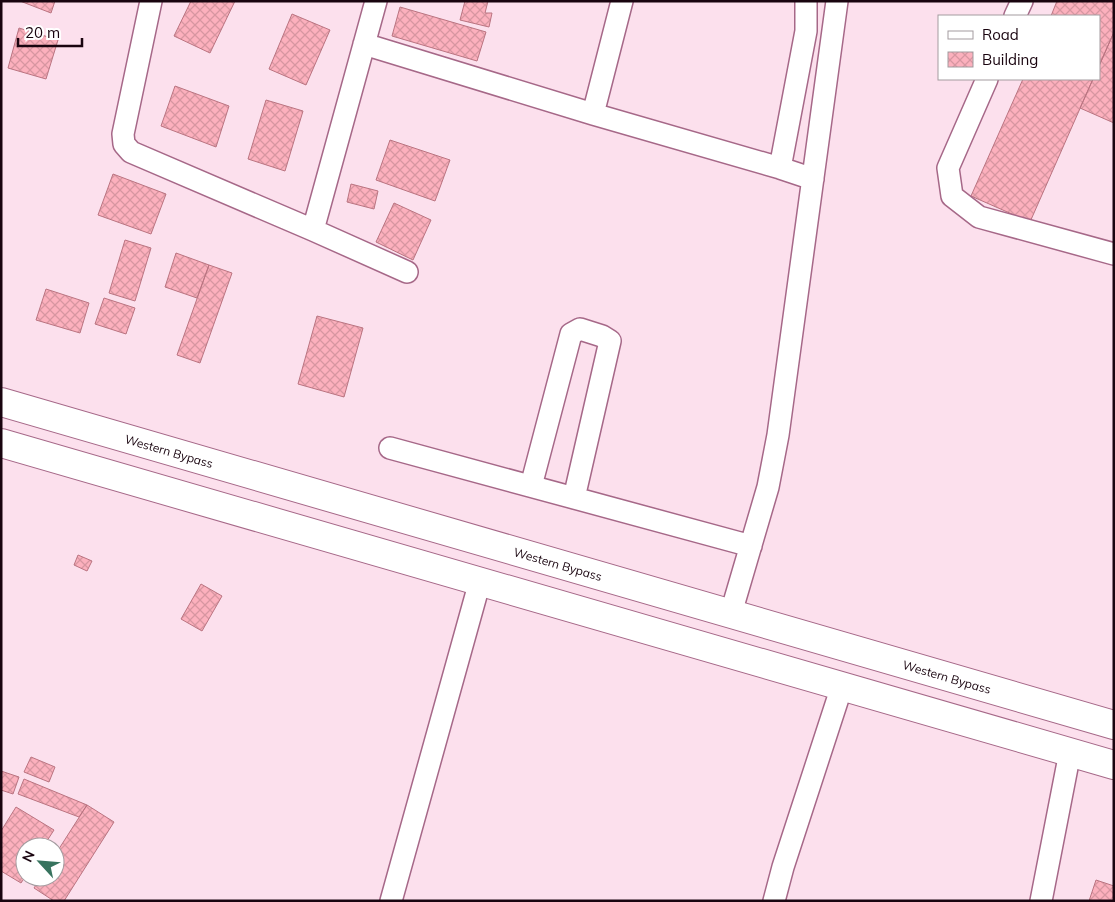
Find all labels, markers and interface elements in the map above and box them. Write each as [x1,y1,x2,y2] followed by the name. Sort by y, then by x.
[18,15,81,47] scale bar
[938,15,1100,80] legend
[25,23,60,42] text: 20 m
[982,25,1019,44] text: Road
[982,50,1038,69] text: Building
[123,431,215,471] street label: Western Bypass
[512,544,604,584] street label: Western Bypass
[901,657,993,696] street label: Western Bypass
[15,837,65,887] north arrow
[18,848,39,865] text: N

